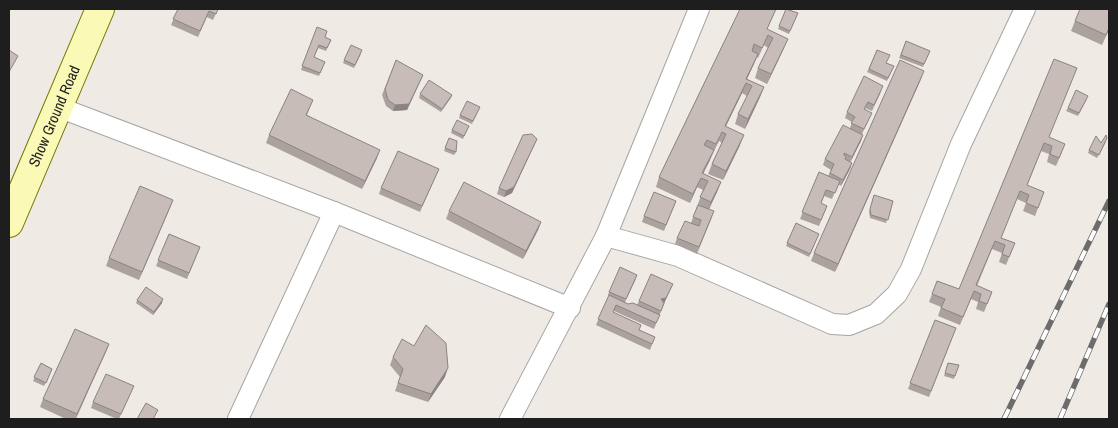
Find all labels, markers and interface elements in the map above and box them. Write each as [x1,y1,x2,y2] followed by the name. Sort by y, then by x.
[23,62,85,170] street label: Show Ground Road

